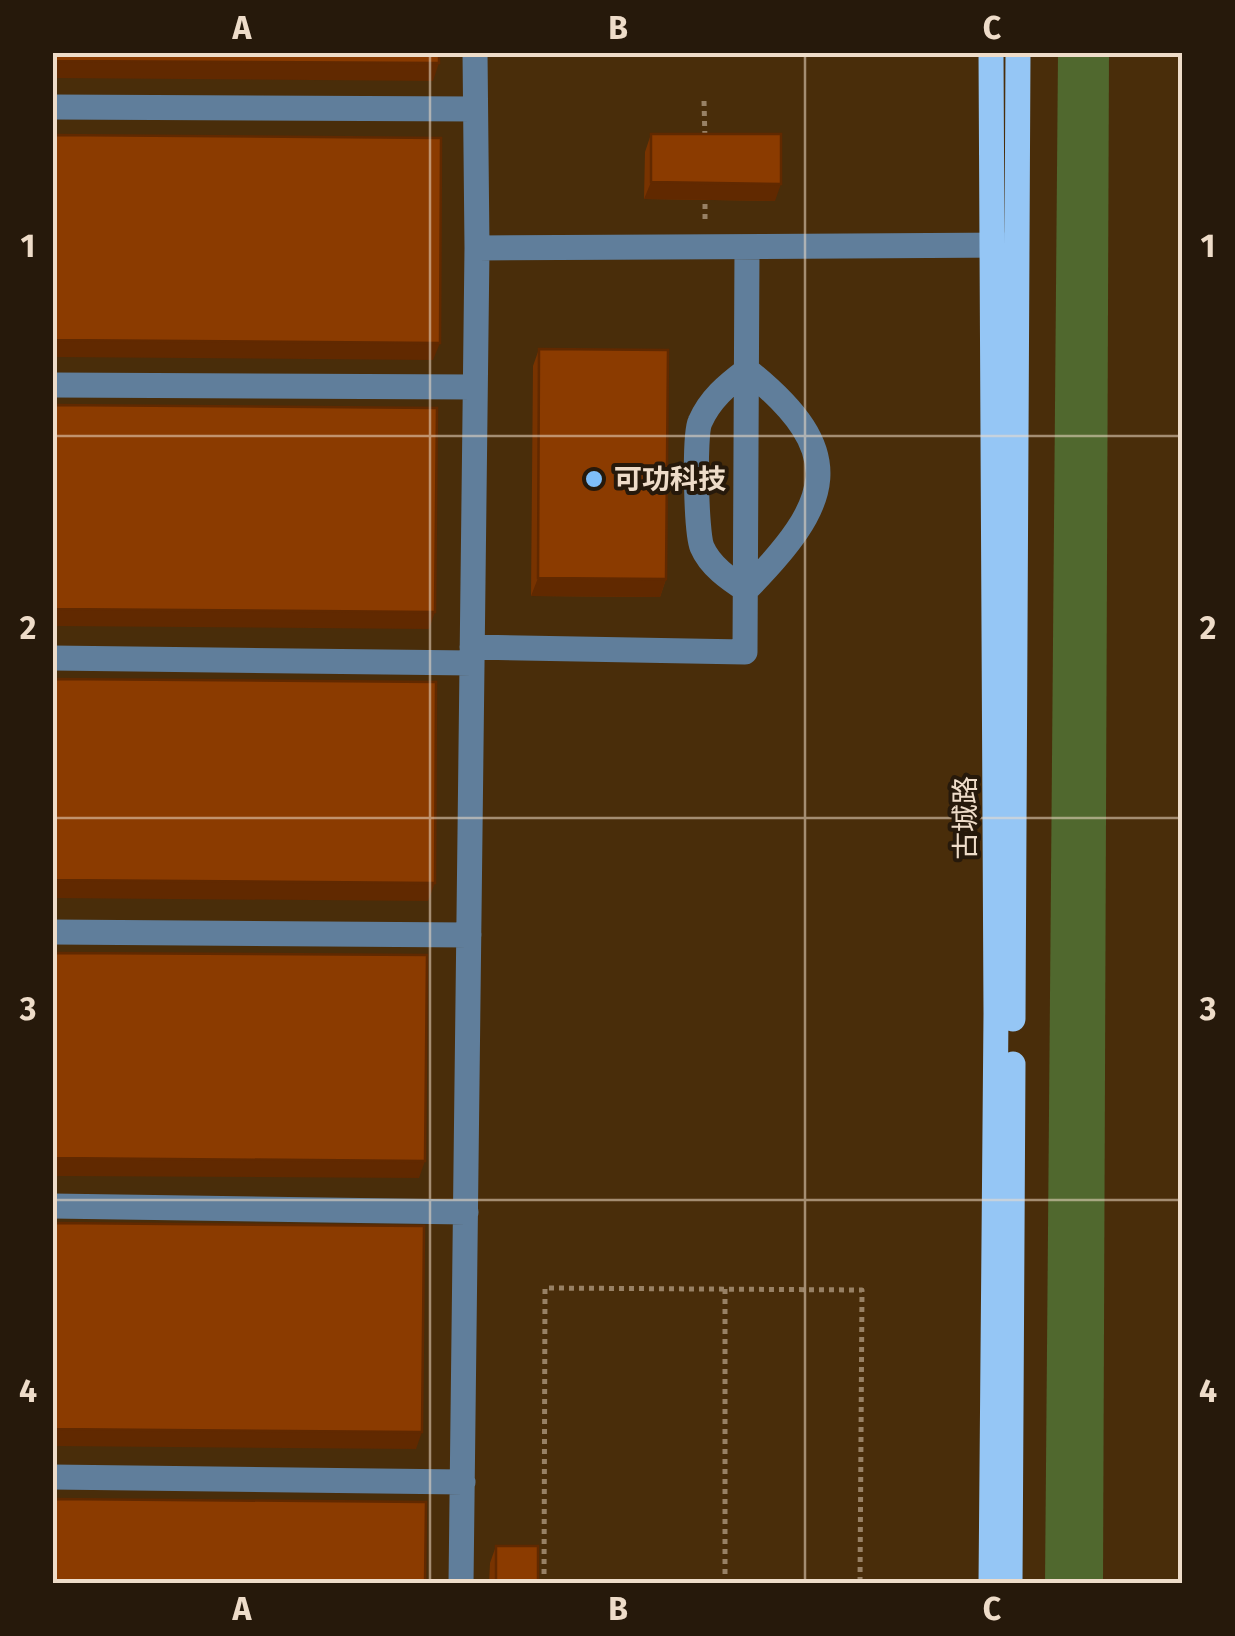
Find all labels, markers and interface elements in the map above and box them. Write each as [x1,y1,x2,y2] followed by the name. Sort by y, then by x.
[232,9,253,47] text: A
[608,9,628,47] text: B
[983,9,1002,47] text: C
[21,227,35,265] text: 1
[1201,227,1215,265] text: 1
[614,463,726,496] place label: 可功科技
[583,468,605,490] marker: 可功科技
[20,609,36,647] text: 2
[1200,609,1216,647] text: 2
[949,776,982,860] street label: 古城路
[19,990,36,1028] text: 3
[1199,990,1216,1028] text: 3
[19,1372,37,1410] text: 4
[1199,1372,1217,1410] text: 4
[232,1590,253,1628] text: A
[608,1590,628,1628] text: B
[983,1590,1002,1628] text: C

